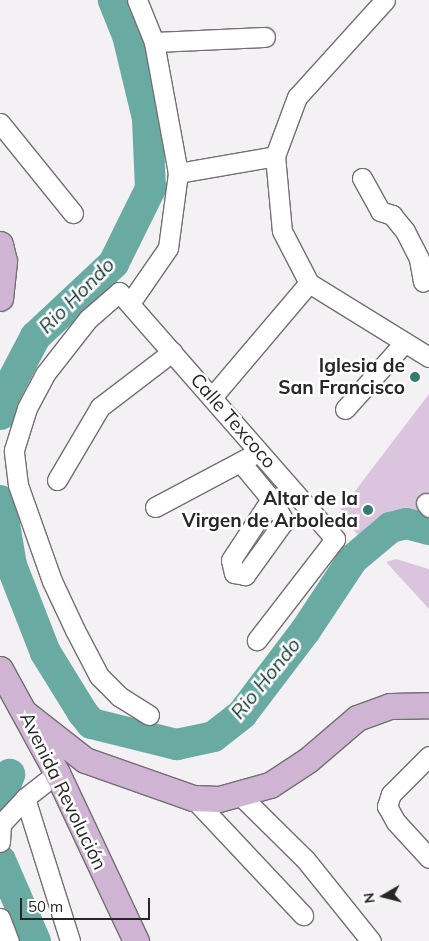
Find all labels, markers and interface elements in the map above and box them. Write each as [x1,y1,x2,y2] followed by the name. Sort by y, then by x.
[33,252,119,338] water label: Rio Hondo
[278,355,405,399] place label: Iglesia de San Francisco
[185,369,281,473] street label: Calle Texcoco
[409,371,421,383] marker: Iglesia de San Francisco
[182,488,358,532] place label: Altar de la Virgen de Arboleda
[362,504,374,516] marker: Altar de la Virgen de Arboleda
[225,633,305,723] water label: Rio Hondo
[15,708,111,874] street label: Avenida Revolución
[359,871,409,921] north arrow
[22,888,152,920] scale bar
[359,892,379,905] text: N
[28,897,63,916] text: 50 m

